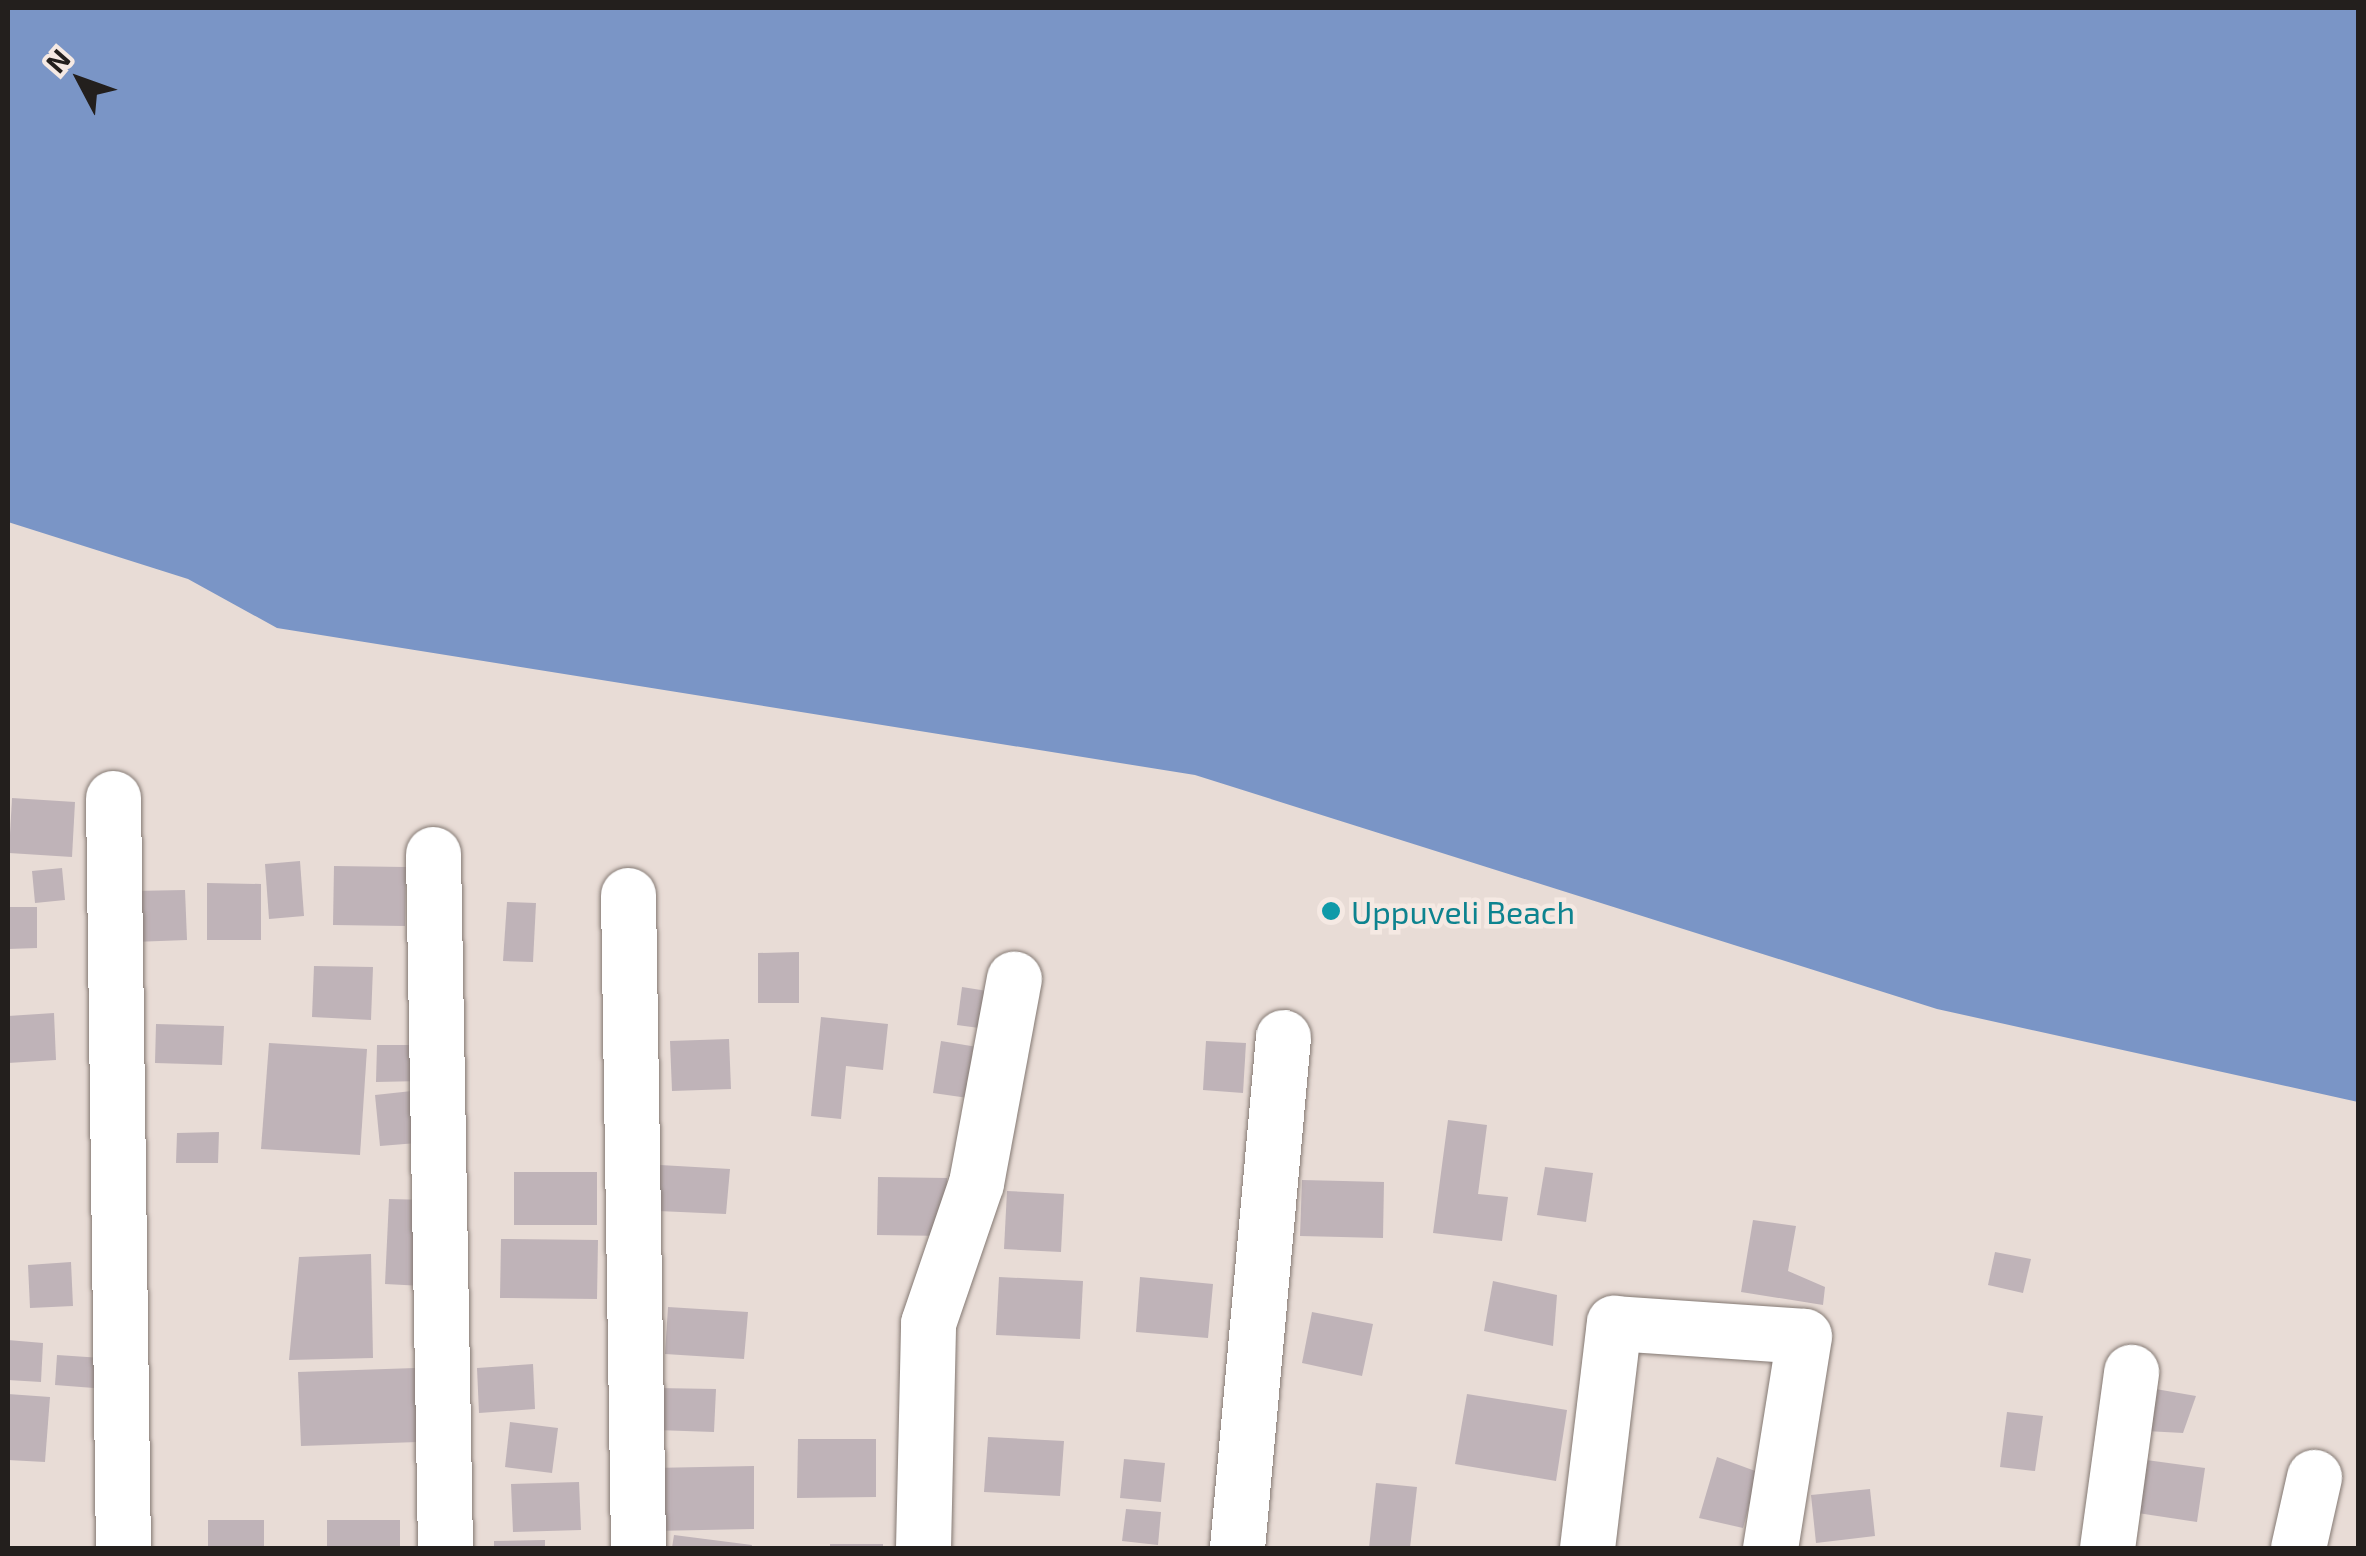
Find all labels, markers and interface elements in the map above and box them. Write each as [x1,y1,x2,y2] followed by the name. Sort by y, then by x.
[30,30,130,130] north arrow
[38,42,77,79] text: N
[1351,892,1575,930] place label: Uppuveli Beach
[1320,900,1342,922] marker: Uppuveli Beach

